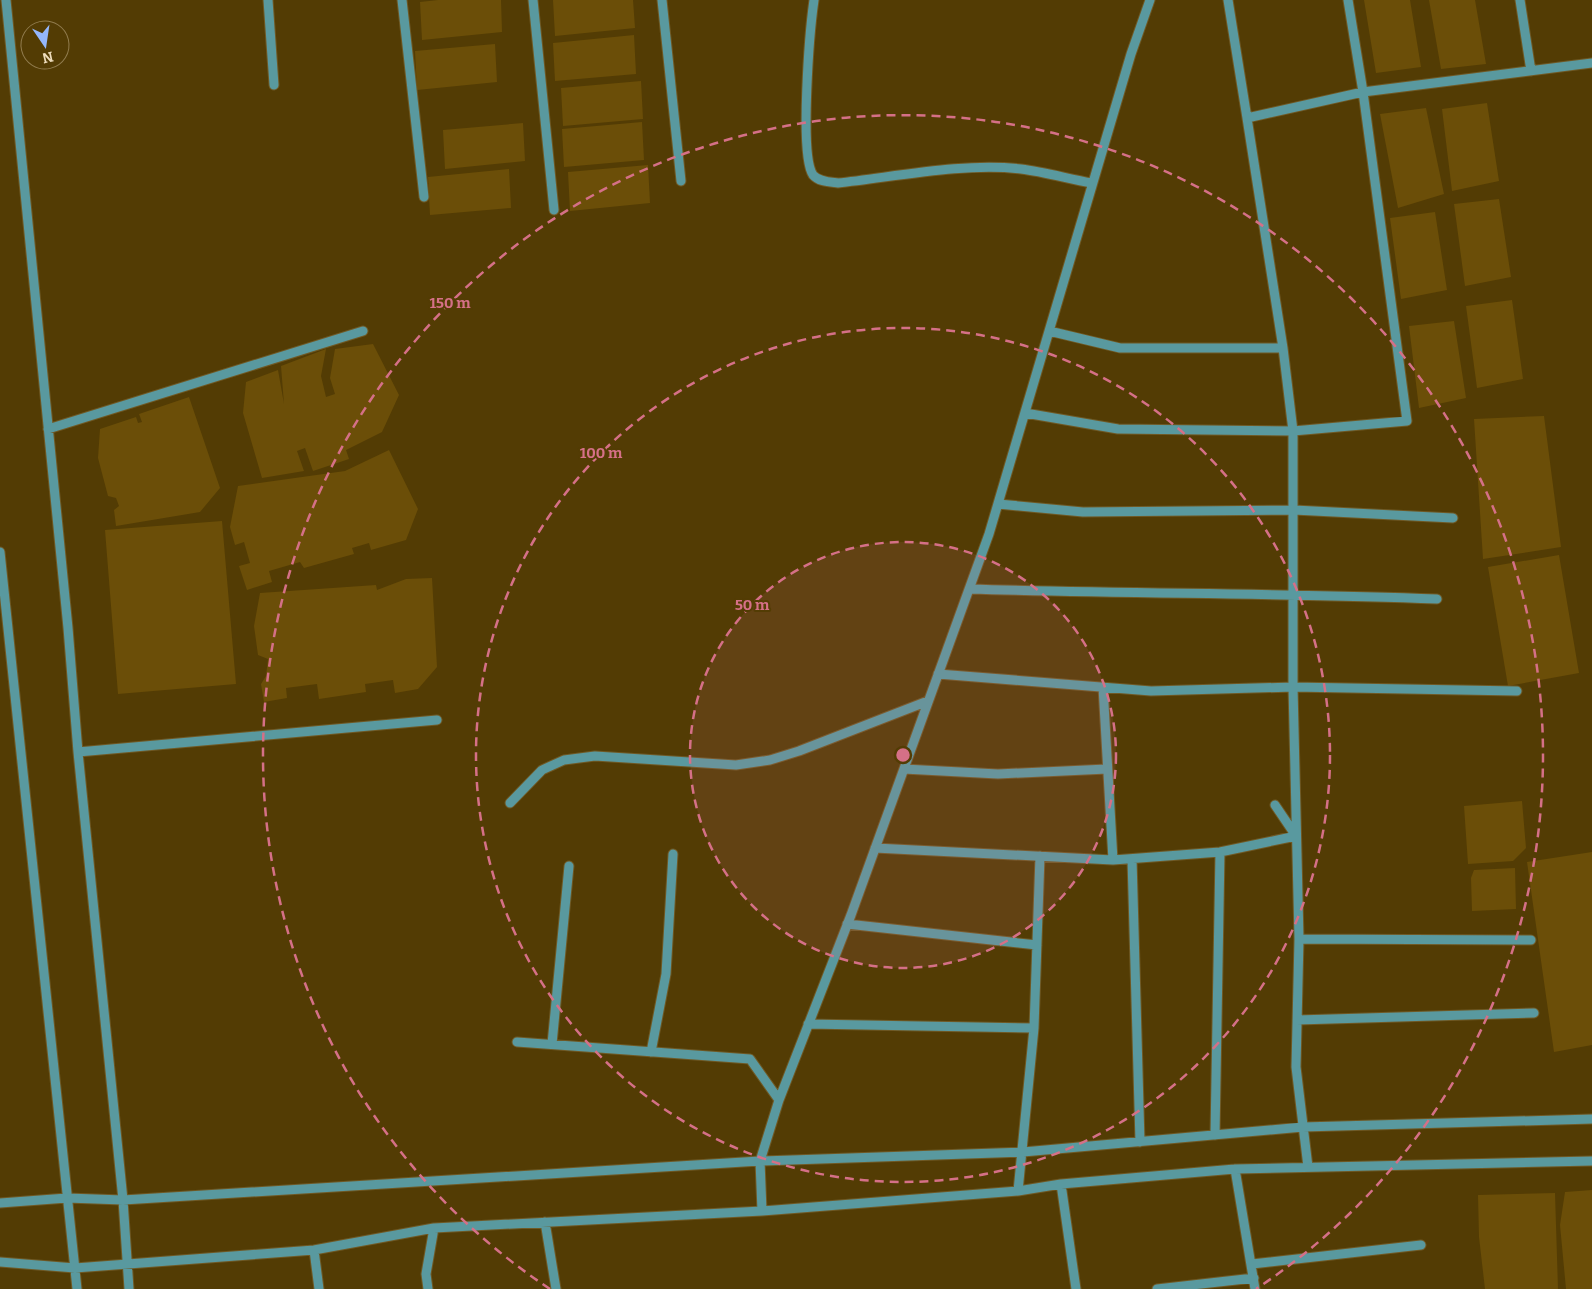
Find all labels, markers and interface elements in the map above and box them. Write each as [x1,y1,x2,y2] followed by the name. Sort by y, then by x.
[20,20,70,70] north arrow
[40,48,55,67] text: N
[429,294,471,312] text: 150 m
[580,444,623,462] text: 100 m
[735,596,770,614] text: 50 m
[894,746,912,764] centre of rings

